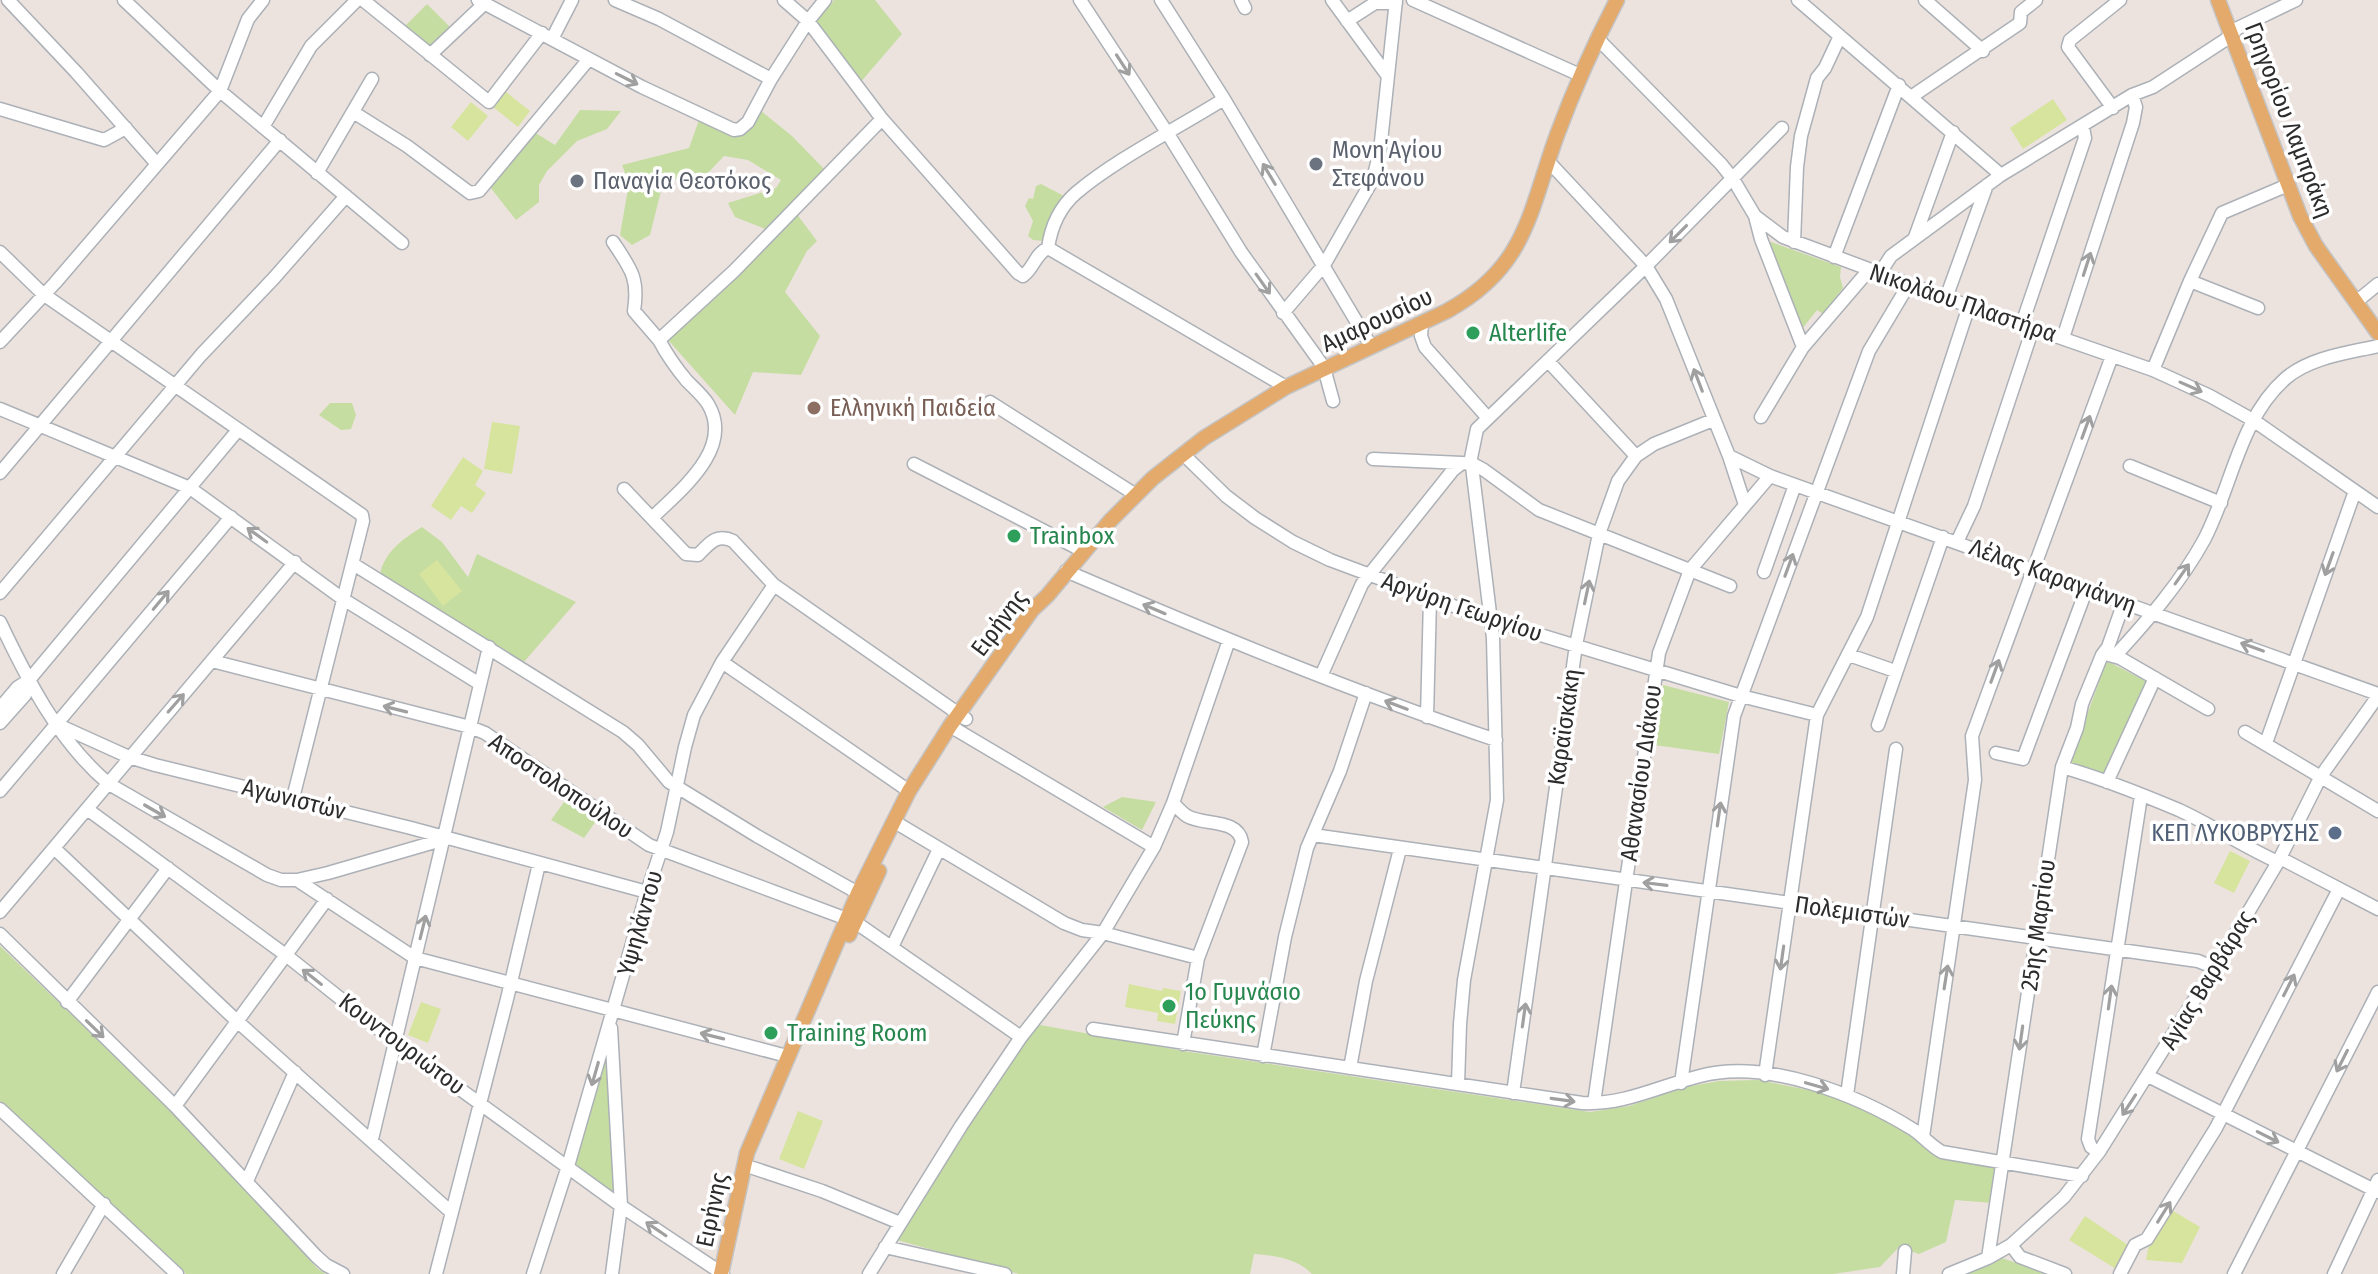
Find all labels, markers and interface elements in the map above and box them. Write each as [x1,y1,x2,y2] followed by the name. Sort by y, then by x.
[2239,18,2339,222] street label: Γρηγορίου Λαμπράκη
[1115,53,1131,76] one-way arrow
[615,72,639,87] one-way arrow
[1332,136,1443,192] place label: Μονη΄Αγίου Στεφάνου
[1307,155,1325,173] marker: Μονη΄Αγίου Στεφάνου
[1261,163,1277,186] one-way arrow
[593,167,771,195] place label: Παναγία Θεοτόκος
[568,172,586,190] marker: Παναγία Θεοτόκος
[1669,224,1688,243] one-way arrow
[2081,252,2095,277] one-way arrow
[1866,258,2060,348] street label: Νικολάου Πλαστήρα
[1255,273,1271,295] one-way arrow
[1317,282,1437,358] street label: Αμαρουσίου
[1489,319,1567,347] place label: Alterlife
[1464,324,1482,342] marker: Alterlife
[1690,368,1704,393] one-way arrow
[2179,381,2203,396] one-way arrow
[830,394,996,422] place label: Ελληνική Παιδεία
[805,399,823,417] marker: Ελληνική Παιδεία
[2080,415,2094,440] one-way arrow
[1030,522,1115,550] place label: Trainbox
[247,527,269,544] one-way arrow
[1005,527,1023,545] marker: Trainbox
[1966,533,2140,619] street label: Λέλας Καραγιάννη
[2321,551,2335,576] one-way arrow
[1783,553,1798,578] one-way arrow
[2174,564,2190,586] one-way arrow
[1378,566,1546,648] street label: Αργύρη Γεωργίου
[1580,580,1595,605] one-way arrow
[965,584,1033,662] street label: Ειρήνης
[152,590,170,611] one-way arrow
[1142,600,1167,615] one-way arrow
[2240,639,2265,654] one-way arrow
[1989,659,2004,684] one-way arrow
[1542,667,1586,787] street label: Καραϊσκάκη
[1615,683,1667,863] street label: Αθανασίου Διάκου
[167,693,185,713] one-way arrow
[1384,697,1409,711] one-way arrow
[382,700,408,715] one-way arrow
[484,727,638,845] street label: Αποστολοπούλου
[239,773,349,825] street label: Αγωνιστών
[1712,802,1727,827] one-way arrow
[143,803,166,819] one-way arrow
[2151,819,2319,847] place label: ΚΕΠ ΛΥΚΟΒΡΥΣΗΣ
[2326,824,2344,842] marker: ΚΕΠ ΛΥΚΟΒΡΥΣΗΣ
[2015,857,2061,993] street label: 25ης Μαρτίου
[612,867,668,979] street label: Υψηλάντου
[1643,876,1668,891] one-way arrow
[1793,890,1912,934] street label: Πολεμιστών
[2154,905,2260,1055] street label: Αγίας Βαρβάρας
[416,915,431,941] one-way arrow
[1774,945,1789,970] one-way arrow
[1939,965,1954,990] one-way arrow
[302,968,323,985] one-way arrow
[2282,973,2298,997] one-way arrow
[1185,978,1301,1034] place label: 1ο Γυμνάσιο Πεύκης
[2103,984,2118,1010] one-way arrow
[333,987,471,1101] street label: Κουντουριώτου
[1160,997,1178,1015] marker: 1ο Γυμνάσιο Πεύκης
[1517,1003,1532,1028] one-way arrow
[85,1019,104,1038] one-way arrow
[787,1019,928,1047] place label: Training Room
[762,1024,780,1042] marker: Training Room
[2013,1025,2028,1050] one-way arrow
[699,1027,725,1042] one-way arrow
[2334,1049,2350,1073] one-way arrow
[586,1061,601,1087] one-way arrow
[1804,1079,1830,1094] one-way arrow
[1550,1093,1575,1108] one-way arrow
[2121,1094,2138,1116] one-way arrow
[2255,1129,2279,1145] one-way arrow
[690,1170,734,1250] street label: Ειρήνης
[2156,1201,2172,1224] one-way arrow
[645,1221,668,1237] one-way arrow

